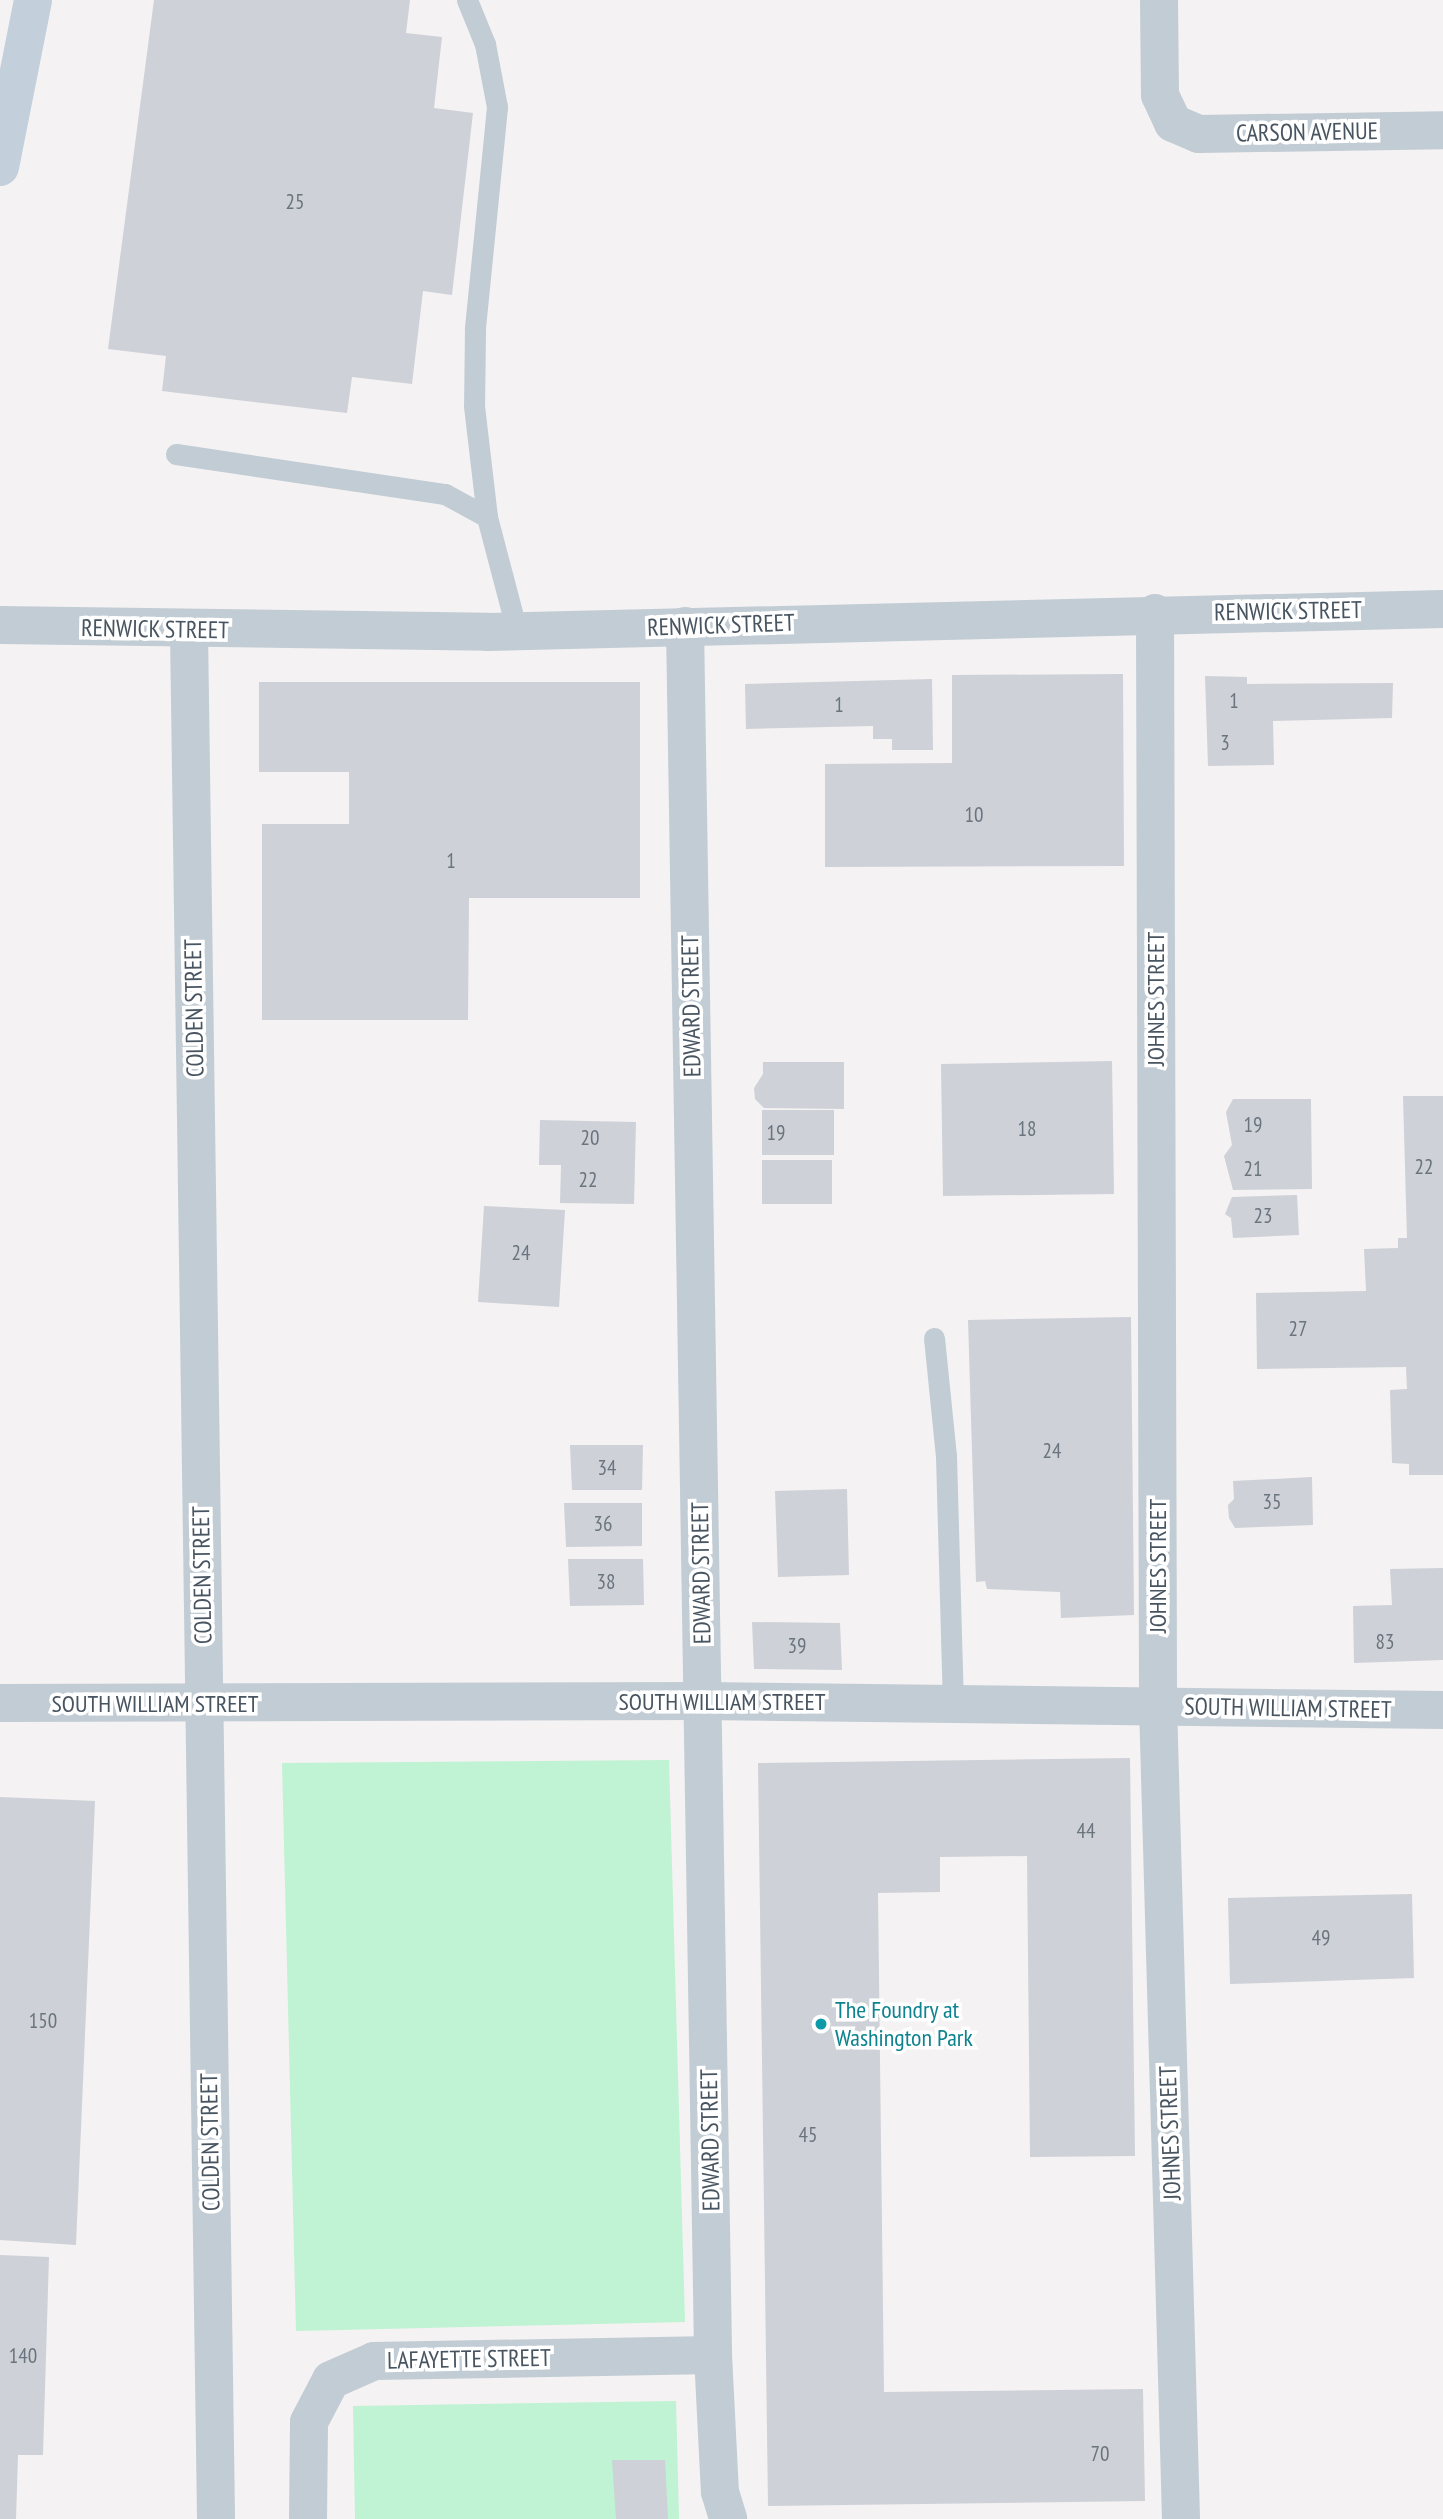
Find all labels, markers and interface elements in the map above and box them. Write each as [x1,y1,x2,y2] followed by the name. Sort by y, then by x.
[1236,116,1378,148] street label: CARSON AVENUE
[286,189,304,215] house number: 25
[1214,595,1362,627] street label: RENWICK STREET
[646,608,796,642] street label: RENWICK STREET
[81,613,229,645] street label: RENWICK STREET
[1229,688,1239,714] house number: 1
[834,692,844,718] house number: 1
[1220,730,1230,756] house number: 3
[965,802,983,828] house number: 10
[446,848,456,874] house number: 1
[1142,932,1170,1066] street label: JOHNES STREET
[675,935,707,1077] street label: EDWARD STREET
[178,939,210,1077] street label: COLDEN STREET
[1244,1112,1262,1138] house number: 19
[1018,1116,1036,1142] house number: 18
[767,1120,785,1146] house number: 19
[581,1125,599,1151] house number: 20
[1415,1154,1433,1180] house number: 22
[1244,1156,1262,1182] house number: 21
[579,1167,597,1193] house number: 22
[1254,1203,1272,1229] house number: 23
[512,1240,530,1266] house number: 24
[1289,1316,1307,1342] house number: 27
[1043,1438,1061,1464] house number: 24
[598,1455,616,1481] house number: 34
[1263,1489,1281,1515] house number: 35
[1144,1499,1172,1633] street label: JOHNES STREET
[685,1502,717,1644] street label: EDWARD STREET
[186,1506,218,1644] street label: COLDEN STREET
[594,1511,612,1537] house number: 36
[597,1569,615,1595] house number: 38
[1376,1629,1394,1655] house number: 83
[788,1633,806,1659] house number: 39
[618,1688,826,1716] street label: SOUTH WILLIAM STREET
[51,1690,259,1718] street label: SOUTH WILLIAM STREET
[1184,1692,1392,1724] street label: SOUTH WILLIAM STREET
[1077,1818,1095,1844] house number: 44
[1312,1925,1330,1951] house number: 49
[835,1996,973,2052] place label: The Foundry at Washington Park
[29,2008,57,2034] house number: 150
[813,2016,829,2032] marker: The Foundry at Washington Park
[1153,2065,1187,2201] street label: JOHNES STREET
[694,2069,726,2211] street label: EDWARD STREET
[194,2073,226,2211] street label: COLDEN STREET
[799,2122,817,2148] house number: 45
[9,2343,37,2369] house number: 140
[387,2343,551,2375] street label: LAFAYETTE STREET
[1091,2441,1109,2467] house number: 70

